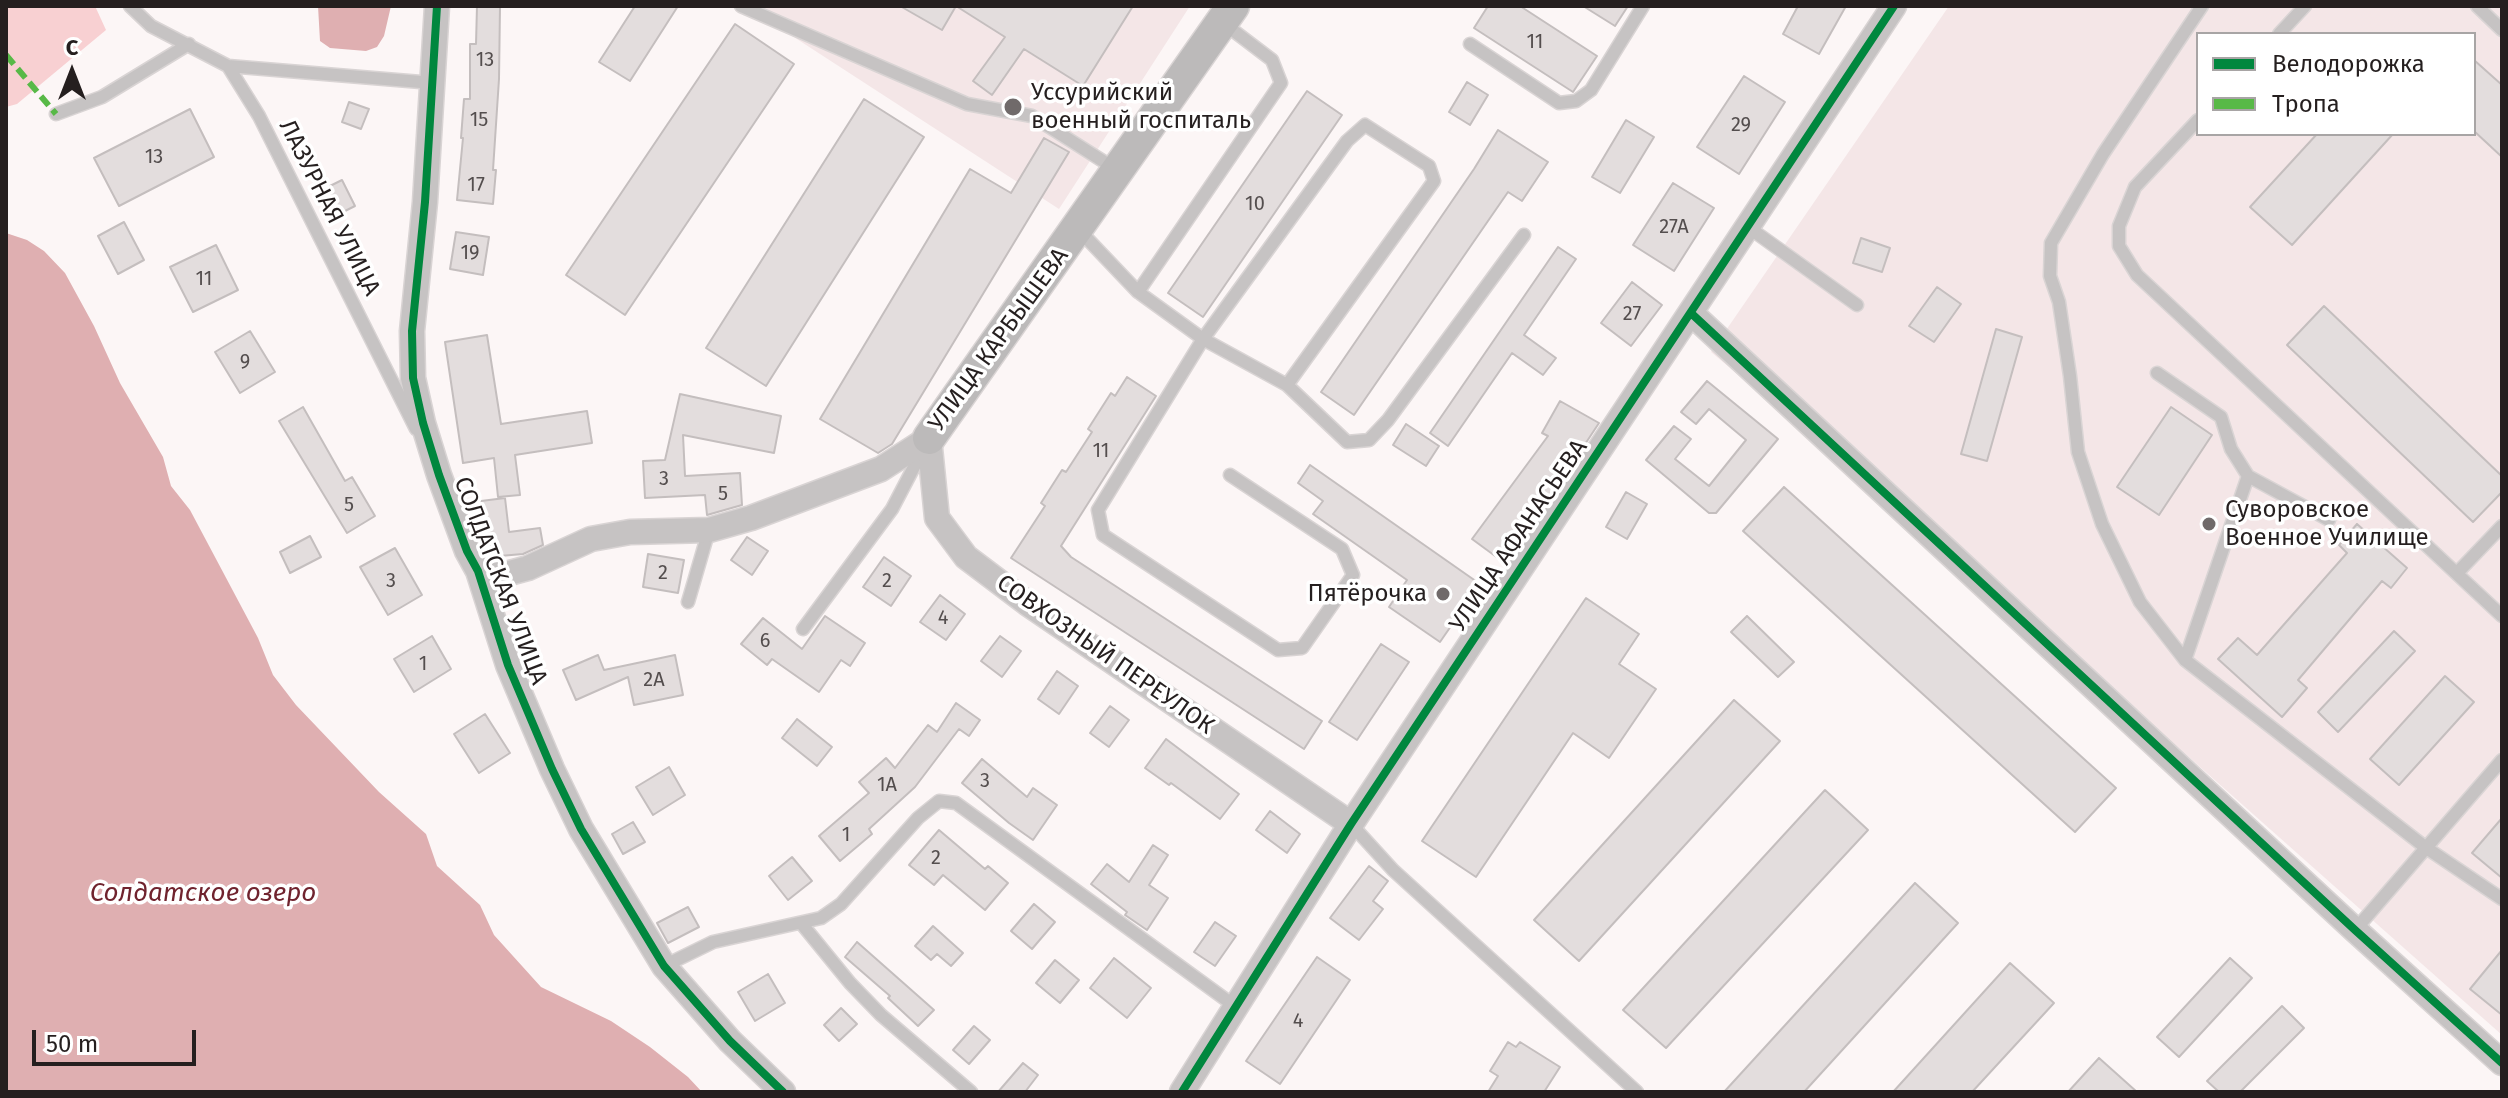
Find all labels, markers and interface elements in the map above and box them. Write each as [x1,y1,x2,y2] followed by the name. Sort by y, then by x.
[1526,30,1544,54] house number: 11
[32,32,112,112] north arrow
[2196,32,2476,136] legend
[66,34,78,61] text: С
[476,48,494,72] house number: 13
[2272,50,2425,78] text: Велодорожка
[1031,79,1251,135] place label: Уссурийский военный госпиталь
[2272,90,2340,118] text: Тропа
[1002,96,1024,118] marker: Уссурийский военный госпиталь
[470,108,488,132] house number: 15
[1731,113,1751,137] house number: 29
[272,115,386,301] street label: ЛАЗУРНАЯ УЛИЦА
[145,145,163,169] house number: 13
[467,173,485,197] house number: 17
[1245,192,1265,216] house number: 10
[1659,215,1689,239] house number: 27А
[460,241,480,265] house number: 19
[923,243,1075,437] street label: УЛИЦА КАРБЫШЕВА
[195,267,213,291] house number: 11
[1623,302,1641,326] house number: 27
[240,350,250,374] house number: 9
[1444,434,1594,638] street label: УЛИЦА АФАНАСЬЕВА
[1092,439,1110,463] house number: 11
[659,467,669,491] house number: 3
[447,473,553,689] street label: СОЛДАТСКАЯ УЛИЦА
[718,482,728,506] house number: 5
[344,493,354,517] house number: 5
[2225,496,2429,552] place label: Суворовское Военное Училище
[2200,515,2218,533] marker: Суворовское Военное Училище
[658,561,668,585] house number: 2
[386,569,396,593] house number: 3
[882,569,892,593] house number: 2
[991,569,1219,741] street label: СОВХОЗНЫЙ ПЕРЕУЛОК
[1308,580,1427,608] place label: Пятёрочка
[1434,585,1452,603] marker: Пятёрочка
[938,606,948,630] house number: 4
[760,629,770,653] house number: 6
[419,652,427,676] house number: 1
[643,668,665,692] house number: 2А
[980,769,990,793] house number: 3
[877,773,897,797] house number: 1А
[842,823,850,847] house number: 1
[931,846,941,870] house number: 2
[90,878,316,910] water label: Солдатское озеро
[1293,1009,1303,1033] house number: 4
[36,1014,200,1064] scale bar
[46,1030,98,1058] text: 50 m

